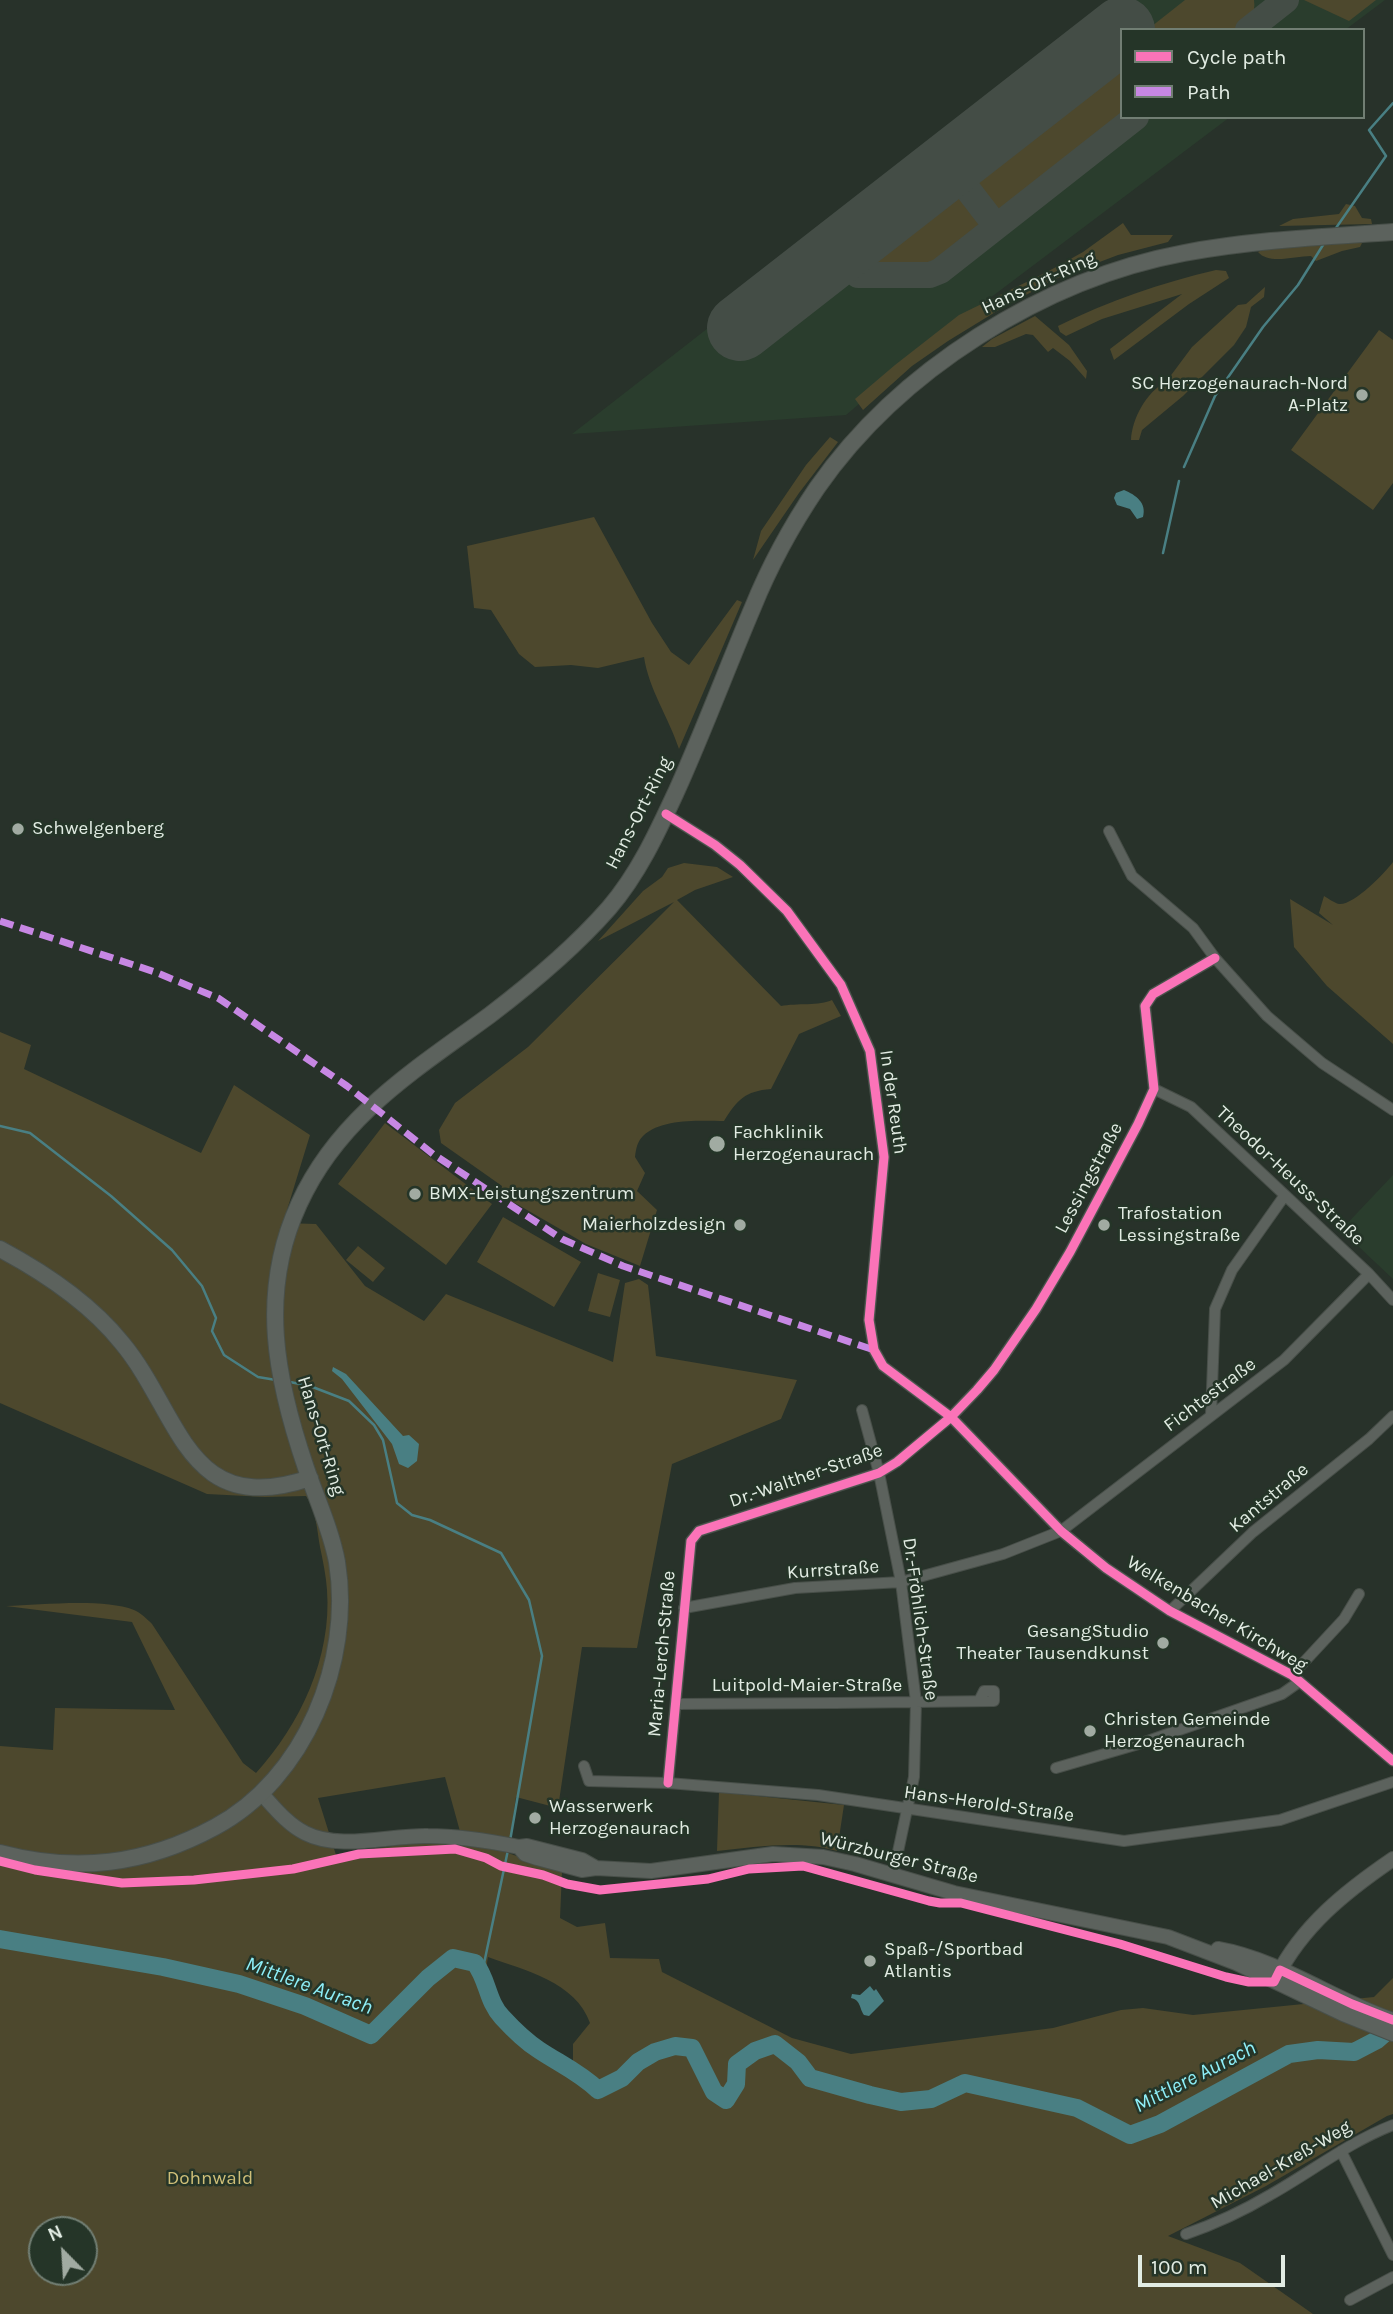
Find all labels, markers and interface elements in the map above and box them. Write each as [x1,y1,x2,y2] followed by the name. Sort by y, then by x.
[1120,28,1365,119] legend
[1187,45,1287,69] text: Cycle path
[1187,80,1231,104] text: Path
[978,247,1100,319] street label: Hans-Ort-Ring
[1131,373,1348,417] place label: SC Herzogenaurach-Nord A-Platz
[1354,387,1370,403] marker: SC Herzogenaurach-Nord A-Platz
[601,753,677,873] street label: Hans-Ort-Ring
[32,818,164,840] place label: Schwelgenberg
[10,821,26,837] marker: Schwelgenberg
[874,1048,912,1156] street label: In der Reuth
[1211,1101,1369,1251] street label: Theodor-Heuss-Straße
[1050,1119,1128,1237] street label: Lessingstraße
[733,1122,874,1166] place label: Fachklinik Herzogenaurach
[707,1134,727,1154] marker: Fachklinik Herzogenaurach
[429,1183,634,1205] place label: BMX-Leistungszentrum
[407,1186,423,1202] marker: BMX-Leistungszentrum
[1118,1203,1240,1247] place label: Trafostation Lessingstraße
[582,1214,726,1236] place label: Maierholzdesign
[732,1217,748,1233] marker: Maierholzdesign
[1096,1217,1112,1233] marker: Trafostation Lessingstraße
[1159,1353,1261,1437] street label: Fichtestraße
[292,1374,350,1498] street label: Hans-Ort-Ring
[726,1439,886,1513] street label: Dr.-Walther-Straße
[1225,1458,1313,1538] street label: Kantstraße
[897,1536,943,1702] street label: Dr.-Fröhlich-Straße
[1122,1551,1312,1677] street label: Welkenbacher Kirchweg
[786,1555,880,1585] street label: Kurrstraße
[643,1570,681,1738] street label: Maria-Lerch-Straße
[956,1621,1149,1665] place label: GesangStudio Theater Tausendkunst
[1155,1635,1171,1651] marker: GesangStudio Theater Tausendkunst
[712,1675,902,1697] street label: Luitpold-Maier-Straße
[1104,1709,1270,1753] place label: Christen Gemeinde Herzogenaurach
[1082,1723,1098,1739] marker: Christen Gemeinde Herzogenaurach
[903,1781,1075,1827] street label: Hans-Herold-Straße
[549,1796,690,1840] place label: Wasserwerk Herzogenaurach
[527,1810,543,1826] marker: Wasserwerk Herzogenaurach
[817,1827,981,1889] street label: Würzburger Straße
[884,1939,1023,1983] place label: Spaß-/Sportbad Atlantis
[242,1951,376,2021] water label: Mittlere Aurach
[862,1953,878,1969] marker: Spaß-/Sportbad Atlantis
[1130,2035,1260,2119] water label: Mittlere Aurach
[1207,2116,1355,2214] street label: Michael-Kreß-Weg
[167,2168,253,2190] park label: Dohnwald
[28,2216,98,2286] north arrow
[45,2221,66,2246] text: N
[1141,2240,1288,2284] scale bar
[1151,2255,1208,2279] text: 100 m

